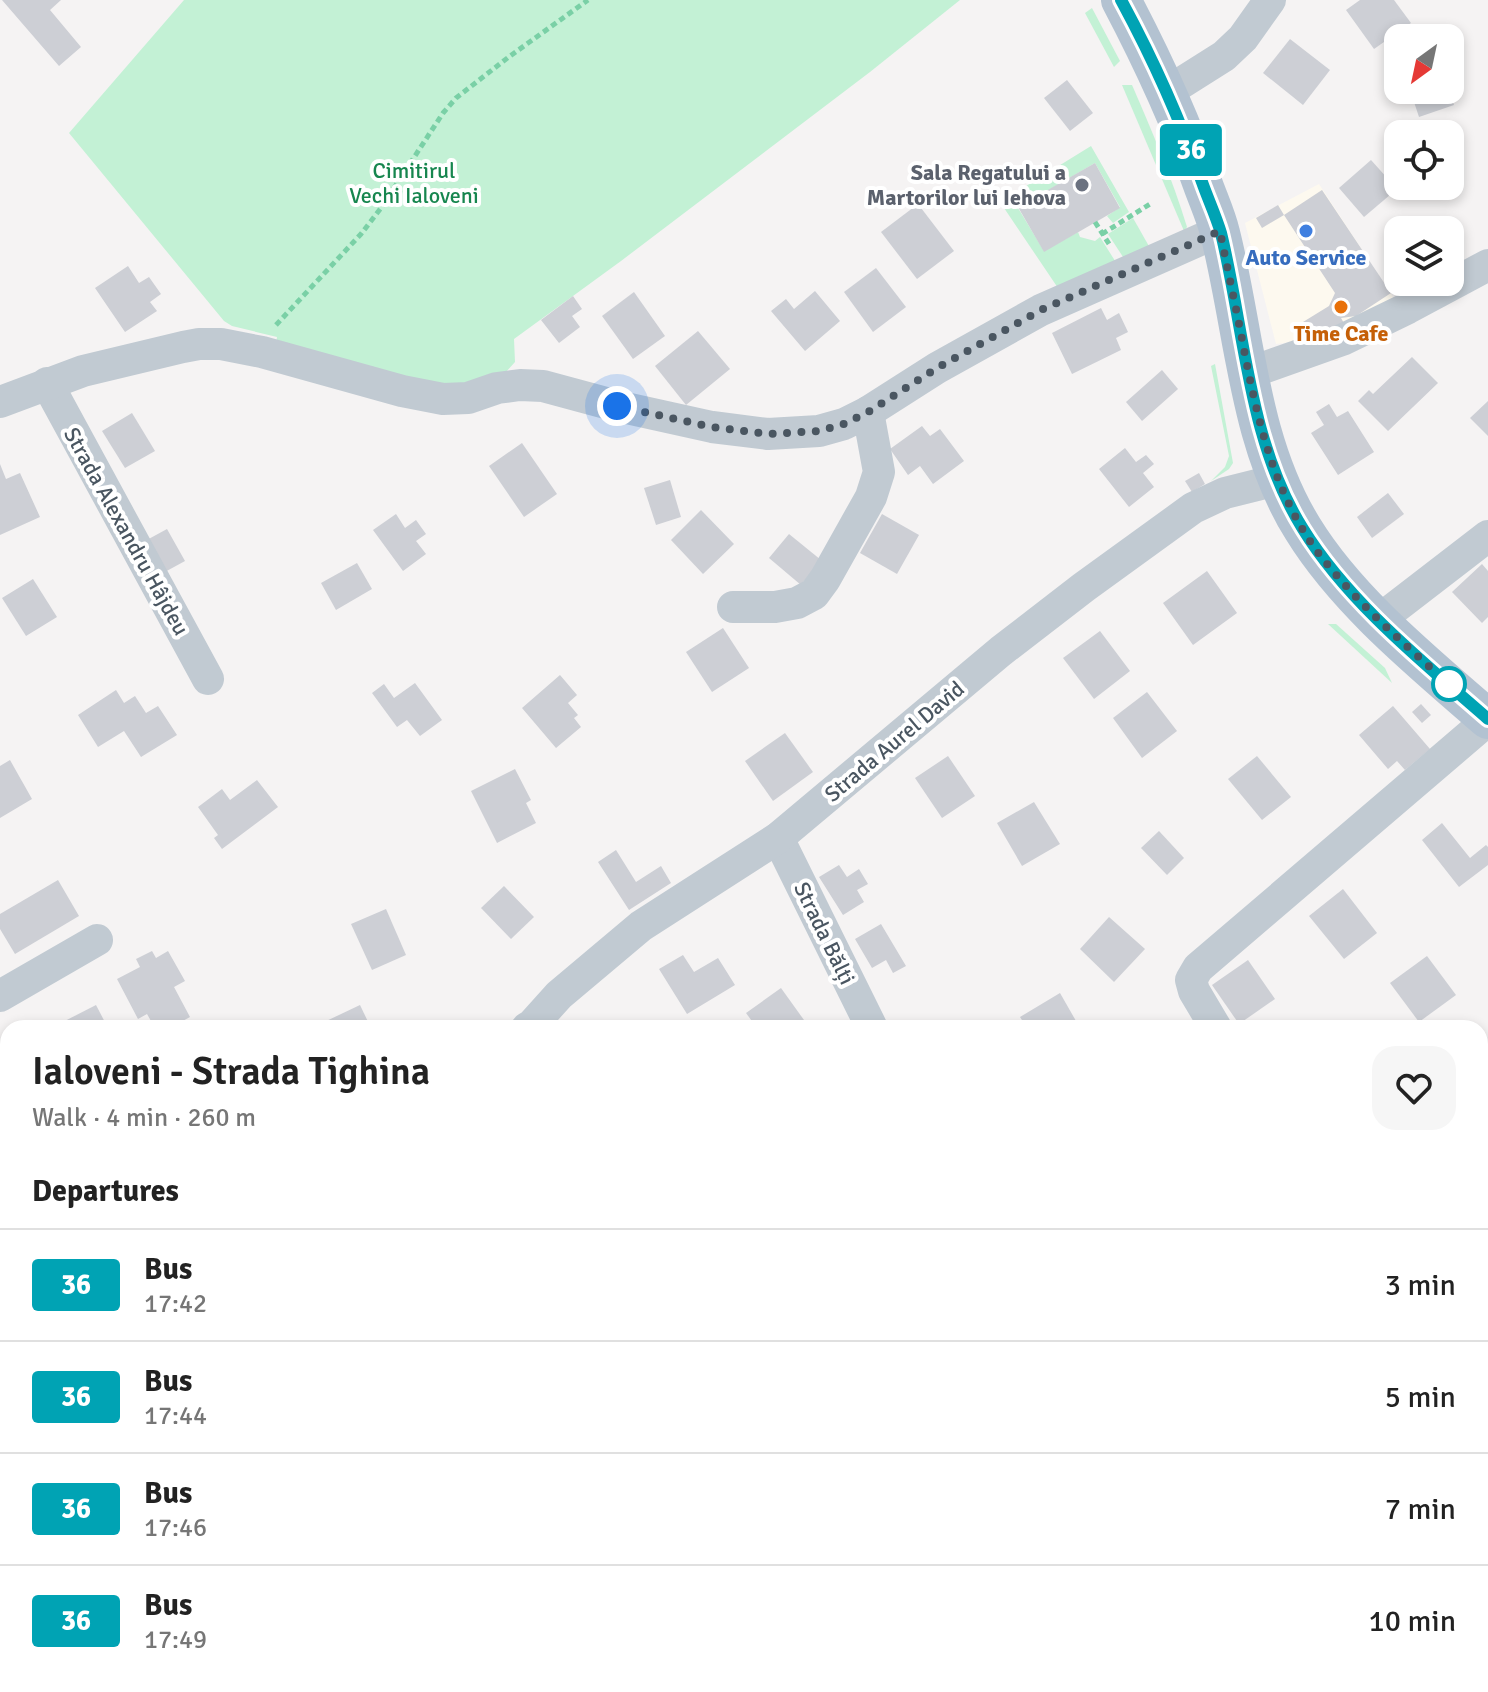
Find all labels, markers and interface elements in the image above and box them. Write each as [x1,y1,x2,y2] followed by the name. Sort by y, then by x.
[1384,24,1464,104] north arrow
[1384,24,1464,296] map controls
[1384,120,1464,200] button: locate
[1155,124,1227,176] line badge: 36
[1176,133,1206,167] text: 36
[349,157,479,209] park label: Cimitirul Vechi Ialoveni
[867,159,1066,211] place label: Sala Regatului a Martorilor lui Iehova
[1073,176,1091,194] marker: Sala Regatului a Martorilor lui Iehova
[1384,216,1464,296] button: layers
[1297,222,1315,240] marker: Auto Service
[1246,244,1366,271] place label: Auto Service
[1332,298,1350,316] marker: Time Cafe
[1294,320,1388,347] place label: Time Cafe
[597,386,637,426] your location
[58,423,195,640] street label: Strada Alexandru Hâjdeu
[1432,667,1466,701] unlabelled marker
[819,675,970,808] street label: Strada Aurel David
[788,877,861,989] street label: Strada Bălți
[1372,1046,1456,1130] button: heart
[32,1048,430,1095] text: Ialoveni - Strada Tighina
[32,1102,256,1134] text: Walk · 4 min · 260 m
[32,1173,179,1210] text: Departures
[144,1251,192,1288] text: Bus
[1385,1267,1456,1304] text: 3 min
[61,1268,91,1302] text: 36
[144,1288,207,1320] text: 17:42
[144,1363,192,1400] text: Bus
[1385,1379,1456,1416] text: 5 min
[61,1380,91,1414] text: 36
[144,1400,207,1432] text: 17:44
[144,1475,192,1512] text: Bus
[1385,1491,1456,1528] text: 7 min
[61,1492,91,1526] text: 36
[144,1512,207,1544] text: 17:46
[144,1587,192,1624] text: Bus
[1369,1603,1456,1640] text: 10 min
[61,1604,91,1638] text: 36
[144,1624,207,1656] text: 17:49

